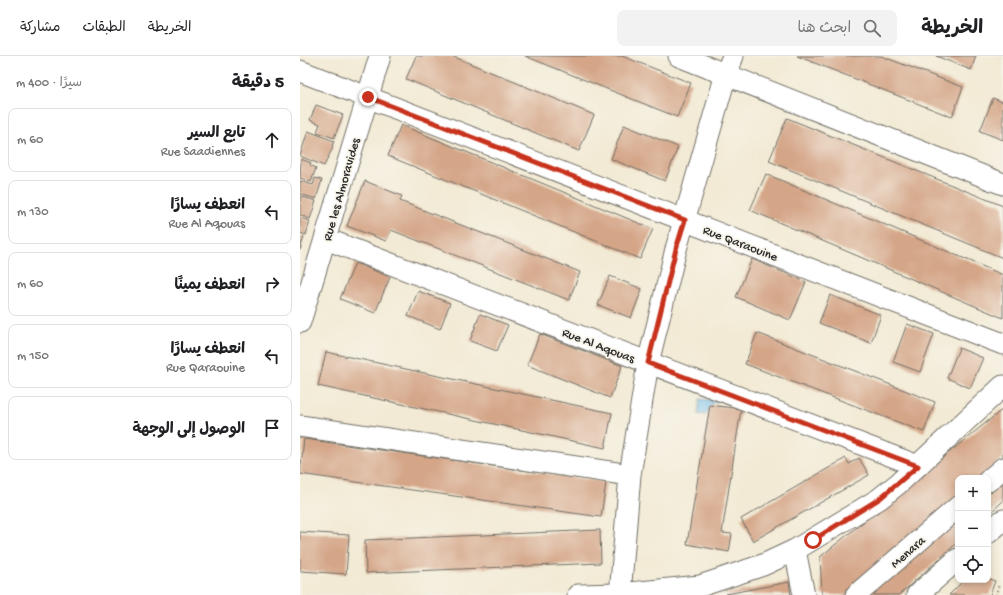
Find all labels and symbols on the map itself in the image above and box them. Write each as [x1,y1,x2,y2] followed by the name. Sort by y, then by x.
[359,88,377,106] route end
[321,135,365,243] street label: Rue les Almoravides
[701,223,780,266] street label: Rue Qaraouine
[560,326,638,367] street label: Rue Al Aqouas
[804,531,822,549] route start
[888,533,930,572] street label: Menara

